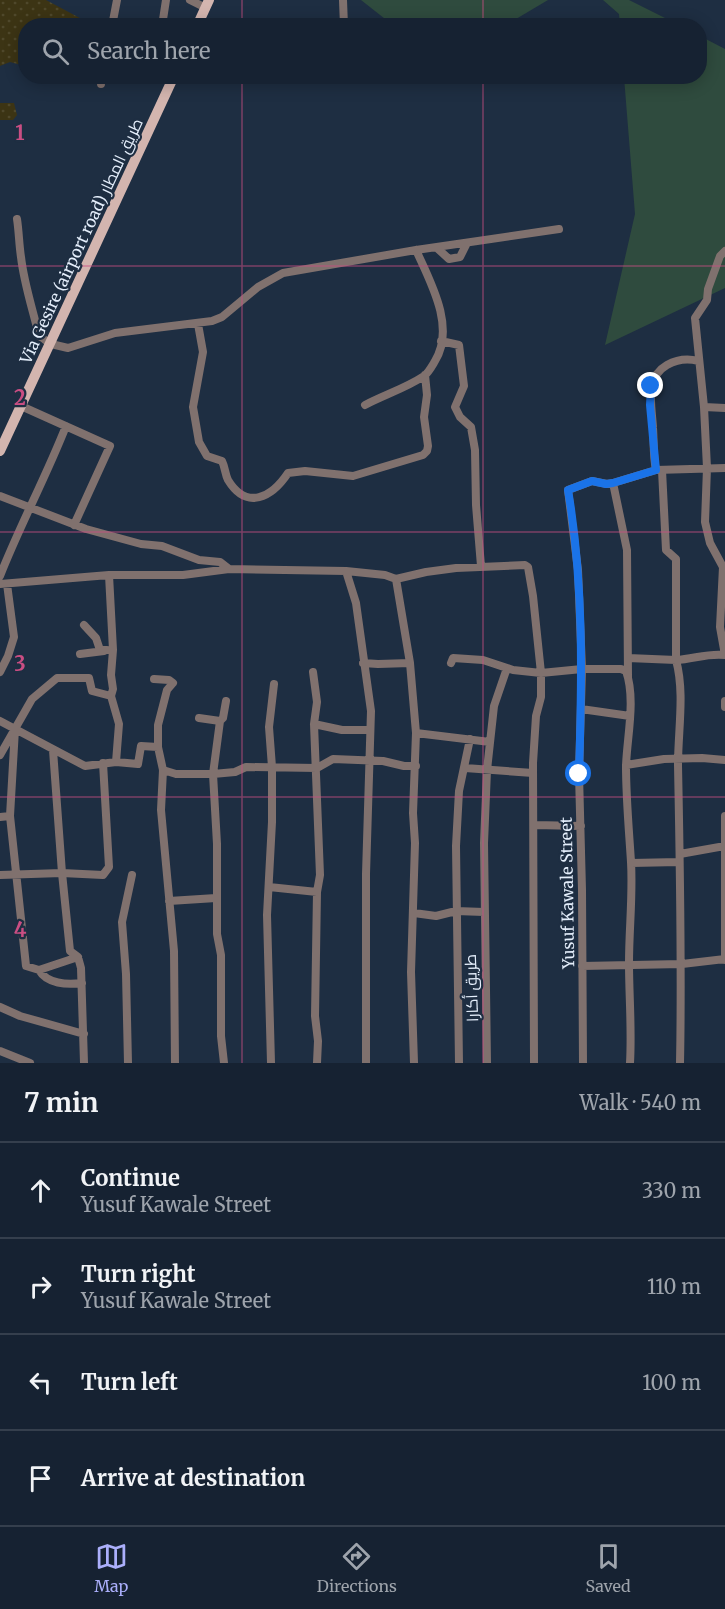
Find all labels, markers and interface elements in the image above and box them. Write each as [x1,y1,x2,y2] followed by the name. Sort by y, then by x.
[18,18,707,84] search box
[39,35,72,68] icon: search
[87,37,210,65] text: Search here
[15,115,148,368] street label: Via Gesire (airport road) طريق المطار
[15,120,25,145] text: 1
[637,372,663,398] route end
[14,385,26,410] text: 2
[14,651,26,676] text: 3
[565,760,591,786] route start
[556,816,578,970] street label: Yusuf Kawale Street
[14,917,27,942] text: 4
[460,954,483,1022] street label: طريق أكارا
[24,1086,98,1119] text: 7 min
[580,1090,701,1115] text: Walk · 540 m
[81,1164,180,1192] text: Continue
[24,1174,57,1207] icon: ahead
[642,1178,701,1203] text: 330 m
[81,1192,271,1217] text: Yusuf Kawale Street
[81,1260,195,1288] text: Turn right
[24,1270,57,1303] icon: right
[647,1274,701,1299] text: 110 m
[81,1288,271,1313] text: Yusuf Kawale Street
[24,1366,57,1399] icon: left
[81,1368,178,1396] text: Turn left
[642,1370,701,1395] text: 100 m
[24,1462,57,1495] icon: arrive
[81,1464,305,1492] text: Arrive at destination
[94,1540,128,1596] tab: Map
[317,1540,397,1596] tab: Directions
[585,1540,631,1596] tab: Saved

